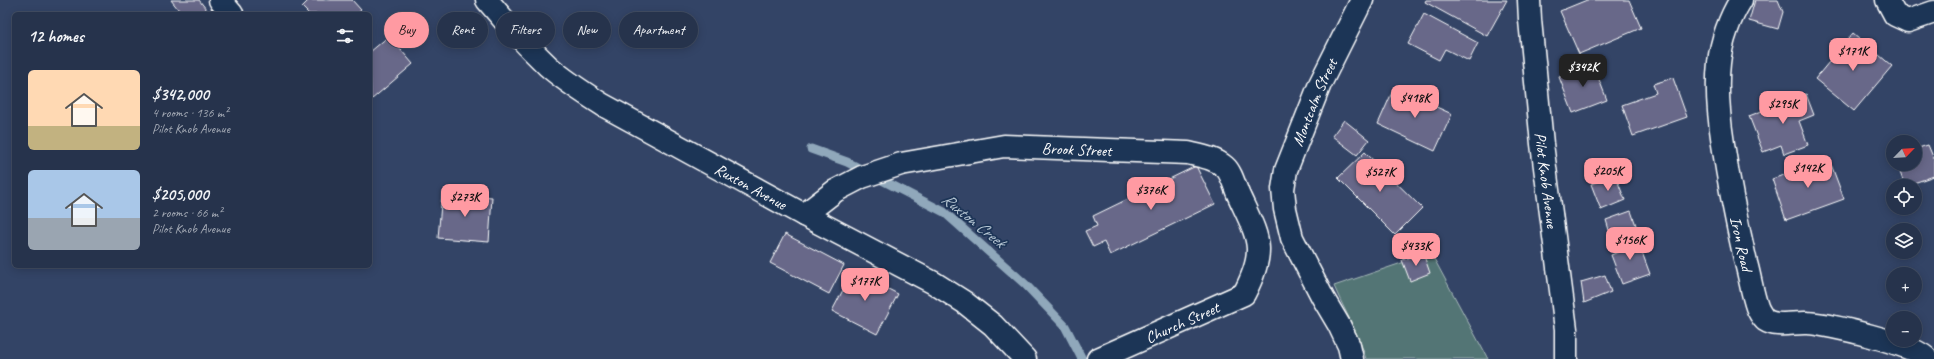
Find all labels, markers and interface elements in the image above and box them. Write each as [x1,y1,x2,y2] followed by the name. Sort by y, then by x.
[384,12,429,48] chip: Buy
[437,12,488,48] chip: Rent
[496,12,555,48] chip: Filters
[563,12,611,48] chip: New
[619,12,698,48] chip: Apartment
[334,25,356,47] icon: filters
[28,26,84,47] text: 12 homes
[1825,38,1881,72] pin: $171K
[1838,43,1868,59] text: $171K
[1287,54,1343,149] street label: Montcalm Street
[1555,54,1611,88] pin: $342K
[1568,59,1598,75] text: $342K
[152,84,209,105] text: $342,000
[1387,85,1443,119] pin: $418K
[60,86,108,134] icon: home
[1400,90,1430,106] text: $418K
[1755,91,1811,125] pin: $295K
[1768,96,1798,112] text: $295K
[152,105,228,121] text: 4 rooms · 136 m²
[152,121,230,137] text: Pilot Knob Avenue
[1530,132,1562,231] street label: Pilot Knob Avenue
[1886,135,1922,171] north arrow
[1886,135,1922,347] map controls
[1041,138,1114,161] street label: Brook Street
[1780,155,1836,189] pin: $142K
[1580,158,1636,192] pin: $205K
[711,159,791,215] street label: Ruxton Avenue
[1352,159,1408,193] pin: $527K
[1793,160,1823,176] text: $142K
[1593,163,1623,179] text: $205K
[1365,164,1395,180] text: $527K
[1123,177,1179,211] pin: $376K
[1886,179,1922,215] button: locate
[1136,182,1166,198] text: $376K
[152,184,209,205] text: $205,000
[437,184,493,218] pin: $273K
[60,186,108,234] icon: home
[938,188,1012,254] water label: Ruxton Creek
[450,189,480,205] text: $273K
[152,205,222,221] text: 2 rooms · 66 m²
[1725,215,1757,276] street label: Iron Road
[152,221,230,237] text: Pilot Knob Avenue
[1886,223,1922,259] button: layers
[1602,227,1658,261] pin: $156K
[1615,232,1645,248] text: $156K
[1388,233,1444,267] pin: $433K
[1401,238,1431,254] text: $433K
[1886,267,1922,303] button: +
[837,268,893,302] pin: $177K
[850,273,880,289] text: $177K
[1143,297,1224,348] street label: Church Street
[1886,311,1922,347] button: −

